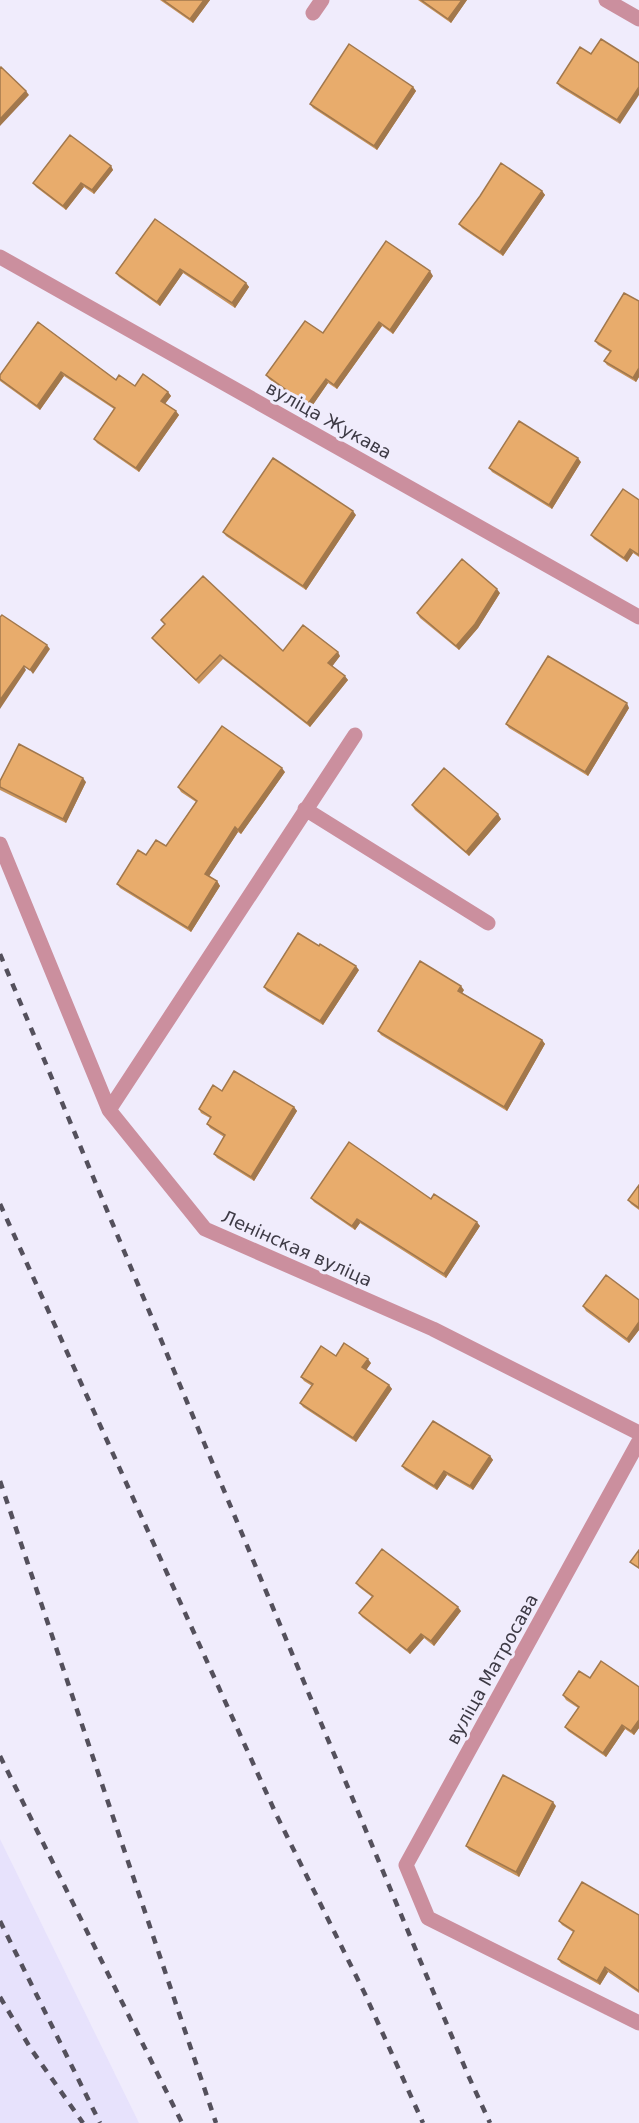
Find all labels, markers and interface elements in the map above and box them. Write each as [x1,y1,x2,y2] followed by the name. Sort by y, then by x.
[263,377,395,463] street label: вуліца Жукава
[218,1205,376,1291] street label: Ленінская вуліца
[442,1590,542,1748] street label: вуліца Матросава

